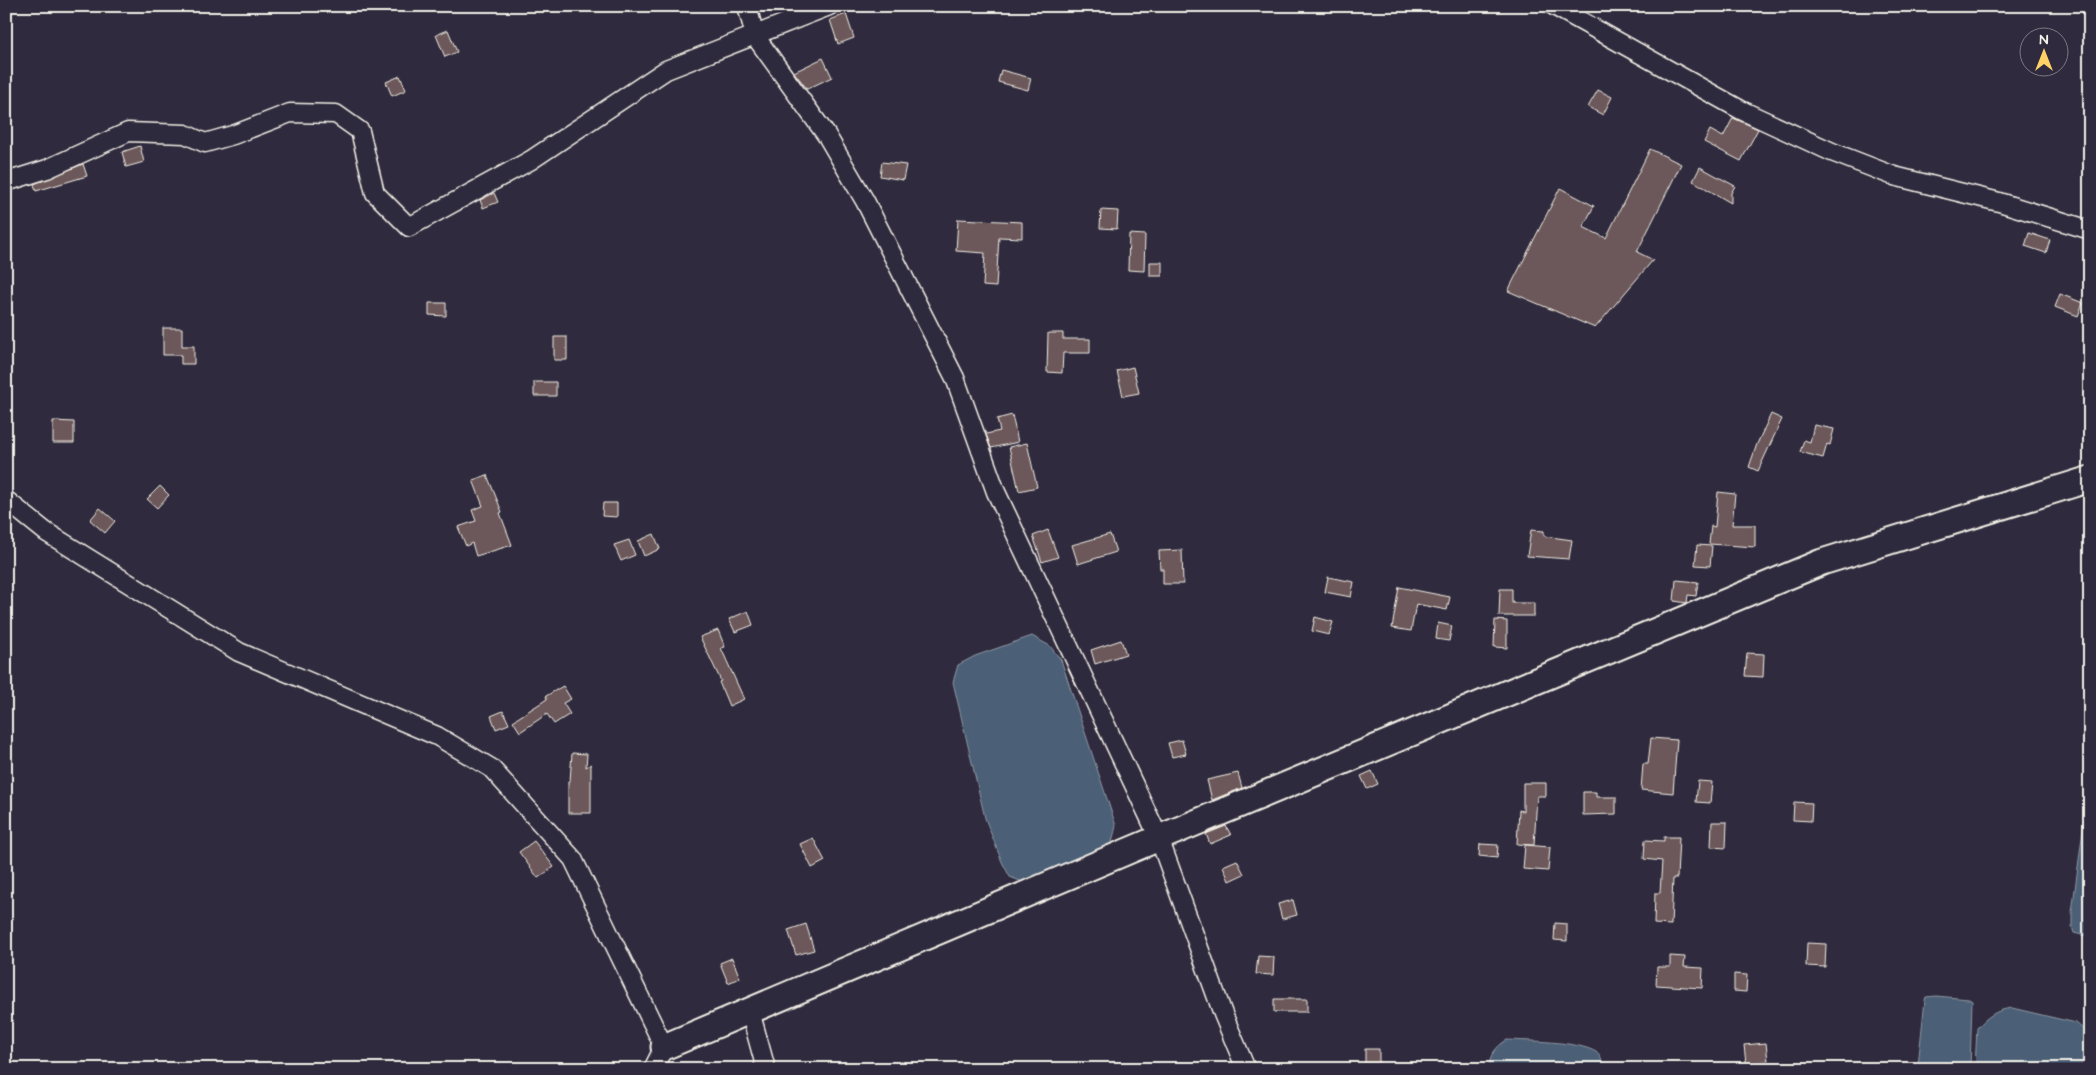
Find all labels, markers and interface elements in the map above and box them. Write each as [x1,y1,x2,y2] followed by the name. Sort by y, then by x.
[2018,28,2068,78] north arrow
[2040,30,2049,50] text: N

